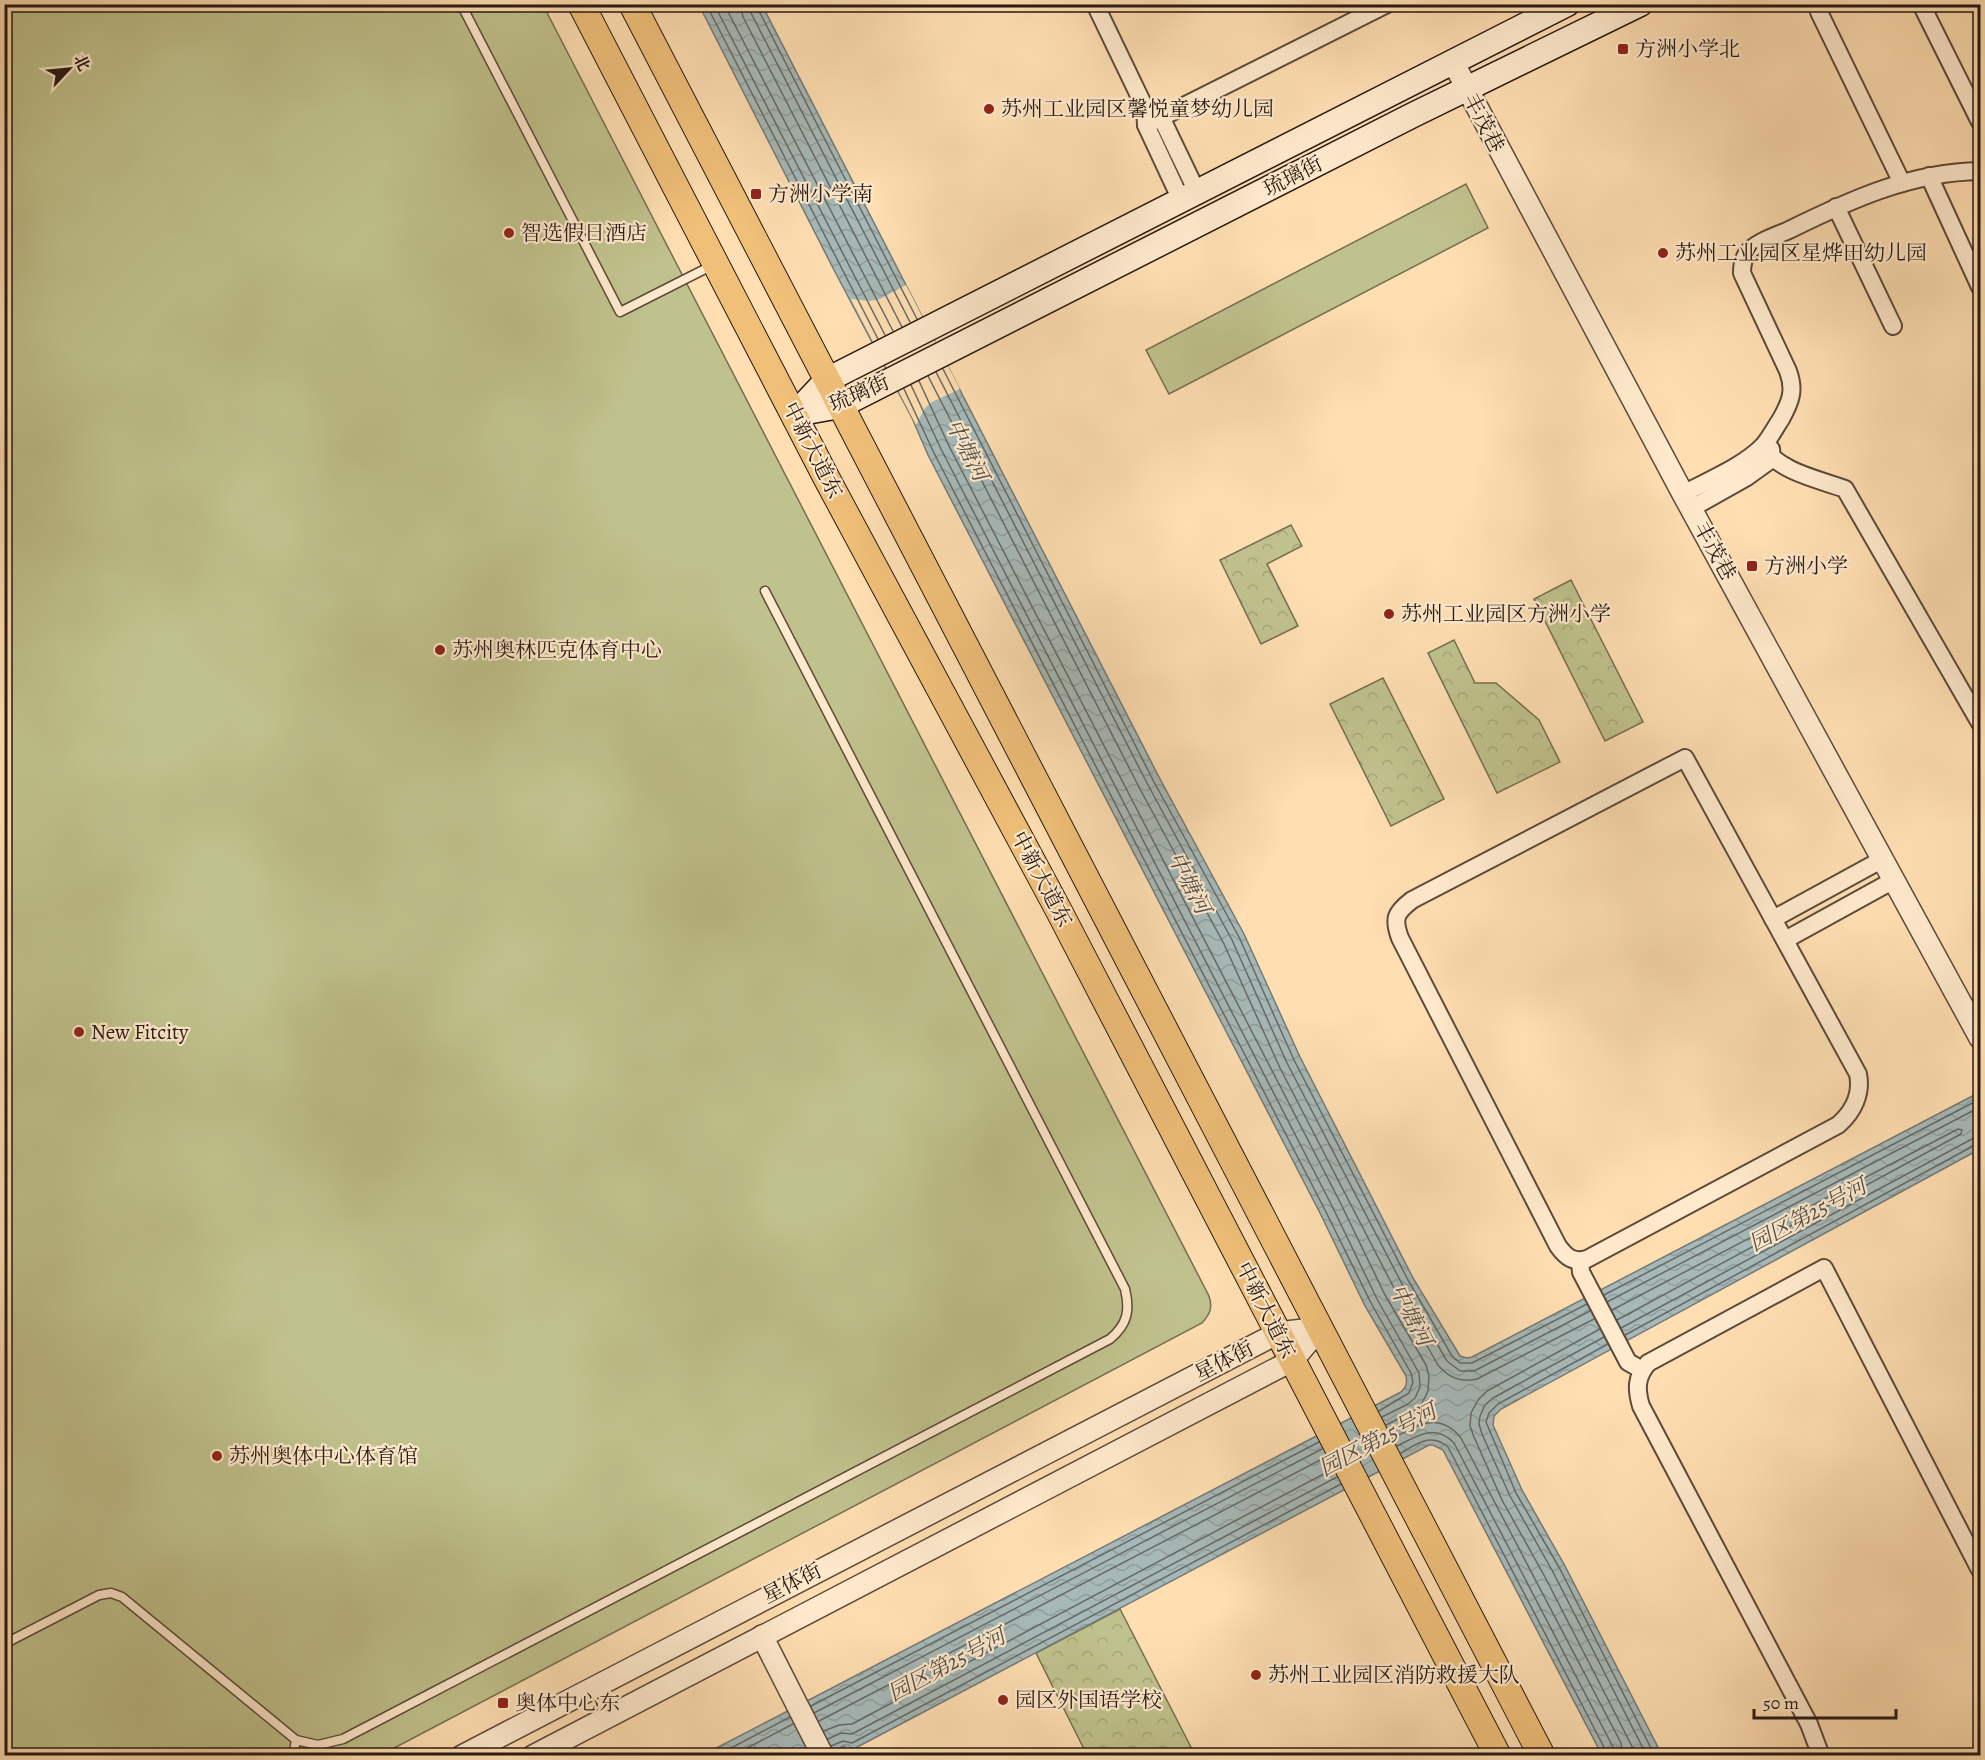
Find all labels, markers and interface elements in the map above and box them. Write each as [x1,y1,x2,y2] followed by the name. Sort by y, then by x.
[1635,35,1740,63] place label: 方洲小学北
[39,39,99,99] north arrow
[1616,42,1630,56] marker: 方洲小学北
[68,51,95,75] text: 北
[1457,89,1511,157] street label: 丰茂巷
[1001,95,1274,123] place label: 苏州工业园区馨悦童梦幼儿园
[982,102,996,116] marker: 苏州工业园区馨悦童梦幼儿园
[1259,149,1327,203] street label: 琉璃街
[768,180,873,208] place label: 方洲小学南
[749,187,763,201] marker: 方洲小学南
[521,219,647,247] place label: 智选假日酒店
[502,226,516,240] marker: 智选假日酒店
[1675,239,1927,267] place label: 苏州工业园区星烨田幼儿园
[1656,246,1670,260] marker: 苏州工业园区星烨田幼儿园
[825,368,893,418] street label: 琉璃街
[777,397,849,503] street label: 中新大道东
[939,414,997,490] water label: 中塘河
[1687,517,1743,585] street label: 丰茂巷
[1764,552,1848,580] place label: 方洲小学
[1745,559,1759,573] marker: 方洲小学
[1401,600,1611,628] place label: 苏州工业园区方洲小学
[1382,607,1396,621] marker: 苏州工业园区方洲小学
[452,636,662,664] place label: 苏州奥林匹克体育中心
[433,643,447,657] marker: 苏州奥林匹克体育中心
[1005,826,1079,932] street label: 中新大道东
[1161,847,1219,923] water label: 中塘河
[91,1018,189,1046] place label: New Fitcity
[72,1025,86,1039] marker: New Fitcity
[1744,1170,1876,1259] water label: 园区第25号河
[1230,1257,1302,1363] street label: 中新大道东
[1383,1279,1441,1355] water label: 中塘河
[1190,1334,1258,1388] street label: 星体街
[1314,1395,1446,1484] water label: 园区第25号河
[229,1442,418,1470] place label: 苏州奥体中心体育馆
[210,1449,224,1463] marker: 苏州奥体中心体育馆
[758,1556,826,1610] street label: 星体街
[883,1620,1015,1709] water label: 园区第25号河
[1268,1661,1520,1689] place label: 苏州工业园区消防救援大队
[1249,1668,1263,1682] marker: 苏州工业园区消防救援大队
[1754,1682,1896,1720] scale bar
[1015,1686,1162,1714] place label: 园区外国语学校
[515,1689,620,1717] place label: 奥体中心东
[1763,1691,1799,1715] text: 50 m
[996,1693,1010,1707] marker: 园区外国语学校
[496,1696,510,1710] marker: 奥体中心东

